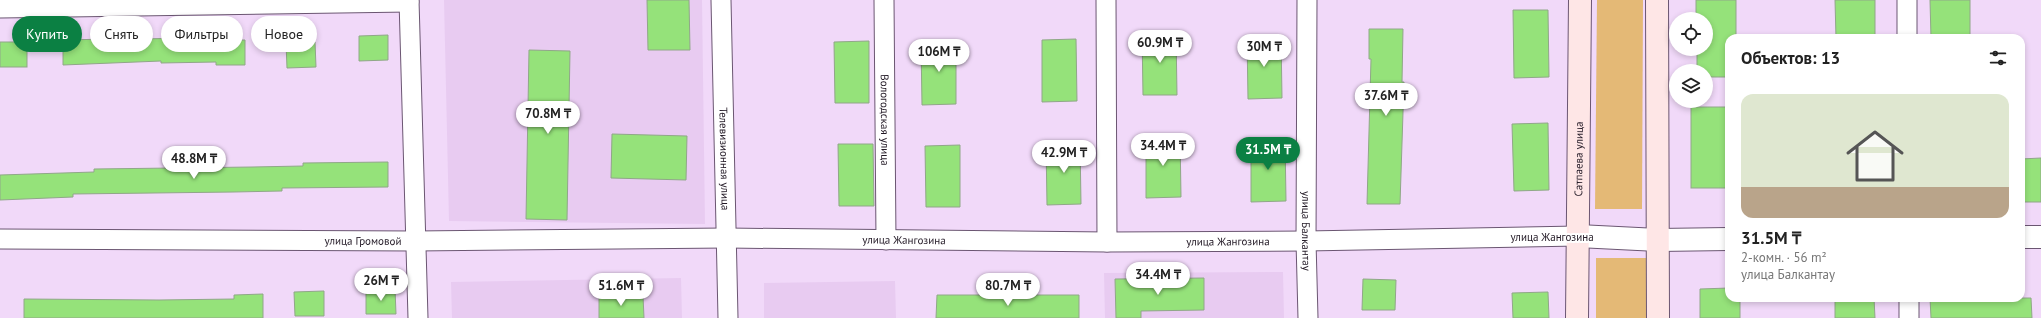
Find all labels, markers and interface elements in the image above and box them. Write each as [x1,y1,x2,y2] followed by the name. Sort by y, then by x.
[1669,12,1713,108] map controls
[1669,12,1713,56] button: locate
[12,16,82,52] chip: Купить
[90,16,153,52] chip: Снять
[161,16,243,52] chip: Фильтры
[251,16,317,52] chip: Новое
[1123,30,1197,64] pin: 60.9M ₸
[1137,34,1183,51] text: 60.9M ₸
[1236,34,1292,68] pin: 30M ₸
[1246,38,1282,55] text: 30M ₸
[906,39,972,73] pin: 106M ₸
[918,43,960,60] text: 106M ₸
[1741,47,1840,69] text: Объектов: 13
[1987,47,2009,69] icon: filters
[1669,64,1713,108] button: layers
[878,74,892,166] street label: Вологодская улица
[1349,83,1423,117] pin: 37.6M ₸
[1364,87,1408,104] text: 37.6M ₸
[511,101,585,135] pin: 70.8M ₸
[525,105,571,122] text: 70.8M ₸
[716,107,733,211] street label: Телевизионная улица
[1839,120,1911,192] icon: home
[1571,121,1586,197] street label: Сатпаева улица
[1126,133,1200,167] pin: 34.4M ₸
[1140,137,1186,154] text: 34.4M ₸
[1231,137,1305,171] pin: 31.5M ₸
[1027,140,1101,174] pin: 42.9M ₸
[1245,141,1291,158] text: 31.5M ₸
[1041,144,1087,161] text: 42.9M ₸
[157,146,231,180] pin: 48.8M ₸
[171,150,217,167] text: 48.8M ₸
[1299,191,1314,272] street label: улица Балкантау
[1741,227,1801,249] text: 31.5M ₸
[1510,230,1594,244] street label: улица Жангозина
[862,232,946,247] street label: улица Жангозина
[324,234,401,248] street label: улица Громовой
[1186,234,1270,249] street label: улица Жангозина
[1741,249,1827,266] text: 2-комн. · 56 m²
[1121,262,1195,296] pin: 34.4M ₸
[1135,266,1181,283] text: 34.4M ₸
[1741,266,1835,283] text: улица Балкантау
[353,268,409,302] pin: 26M ₸
[363,272,399,289] text: 26M ₸
[584,273,658,307] pin: 51.6M ₸
[971,273,1045,307] pin: 80.7M ₸
[598,277,644,294] text: 51.6M ₸
[985,277,1031,294] text: 80.7M ₸

